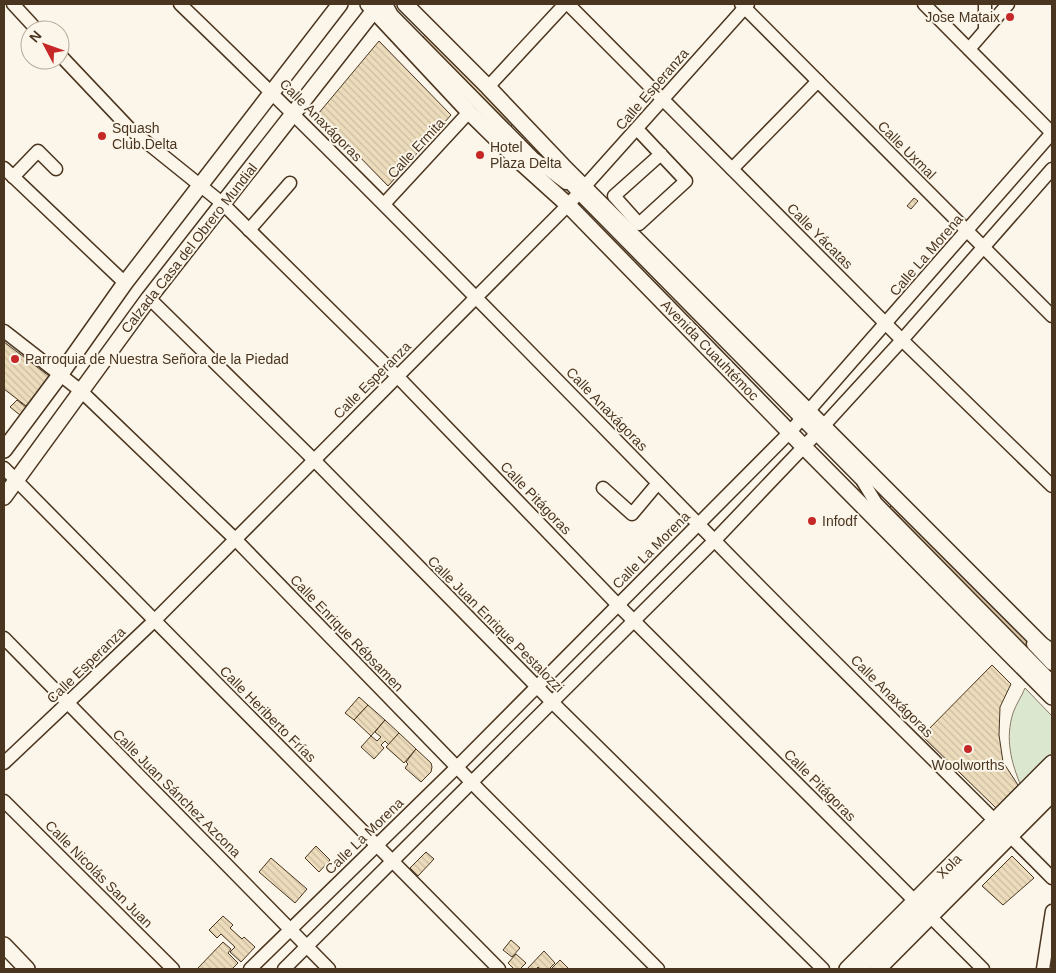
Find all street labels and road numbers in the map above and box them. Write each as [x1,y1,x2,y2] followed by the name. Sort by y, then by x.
[612,45,692,133] street label: Calle Esperanza
[277,76,365,164] street label: Calle Anaxágoras
[384,115,448,181] street label: Calle Ermita
[875,118,939,182] street label: Calle Uxmal
[118,160,260,336] street label: Calzada Casa del Obrero Mundial
[784,200,856,272] street label: Calle Yácatas
[886,211,966,299] street label: Calle La Morena
[658,296,762,404] street label: Avenida Cuauhtémoc
[330,338,414,422] street label: Calle Esperanza
[563,364,651,454] street label: Calle Anaxágoras
[497,458,575,538] street label: Calle Pitágoras
[609,508,693,592] street label: Calle La Morena
[425,553,567,695] street label: Calle Juan Enrique Pestalozzi
[287,571,407,695] street label: Calle Enrique Rébsamen
[43,623,129,706] street label: Calle Esperanza
[848,652,936,740] street label: Calle Anaxágoras
[217,663,319,765] street label: Calle Heriberto Frías
[110,726,244,860] street label: Calle Juan Sánchez Azcona
[781,746,859,824] street label: Calle Pitágoras
[321,794,407,877] street label: Calle La Morena
[42,817,156,931] street label: Calle Nicolás San Juan
[933,850,965,882] street label: Xola

